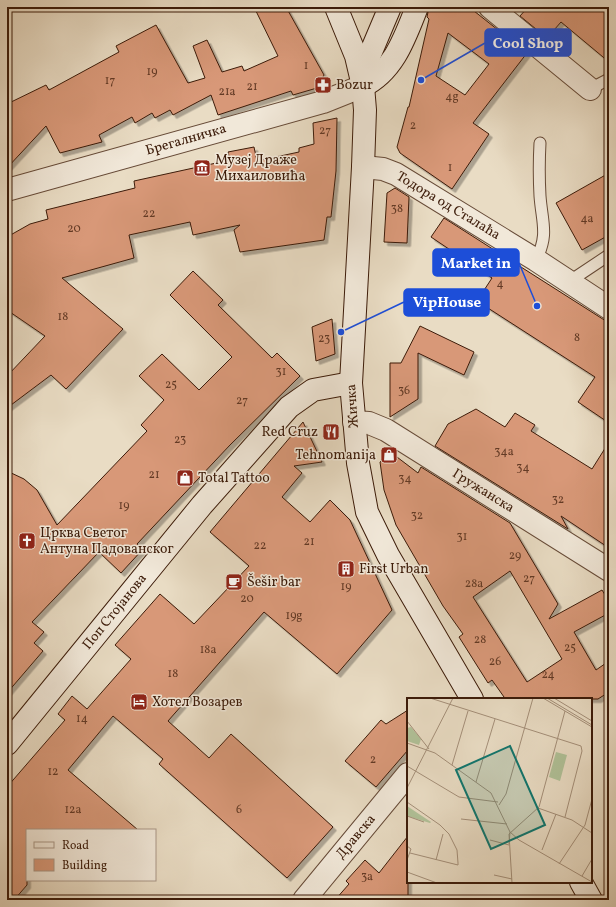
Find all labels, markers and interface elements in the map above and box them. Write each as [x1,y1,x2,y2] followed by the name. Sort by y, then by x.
[485,29,571,56] callout: Cool Shop
[493,34,563,55] text: Cool Shop
[304,58,308,74] house number: 1
[147,64,157,80] house number: 19
[105,73,115,89] house number: 17
[313,75,333,95] pharmacy icon: Bozur
[336,76,373,95] place label: Bozur
[246,79,258,95] house number: 21
[218,84,236,100] house number: 21a
[445,89,459,105] house number: 4g
[410,118,416,134] house number: 2
[143,119,229,161] street label: Брегалничка
[319,123,331,139] house number: 27
[215,151,305,186] place label: Музеј Драже Михаиловића
[192,158,212,178] museum icon: Музеј Драже Михаиловића
[448,160,452,176] house number: 1
[392,167,504,245] street label: Тодора од Сталаћа
[391,201,403,217] house number: 38
[143,206,155,222] house number: 22
[580,211,594,227] house number: 4a
[67,221,81,237] house number: 20
[433,249,519,276] callout: Market in
[441,254,511,275] text: Market in
[496,276,504,292] house number: 4
[404,289,489,316] callout: VipHouse
[413,293,482,314] text: VipHouse
[58,309,68,325] house number: 18
[574,330,580,346] house number: 8
[318,331,330,347] house number: 23
[276,364,286,380] house number: 31
[165,377,177,393] house number: 25
[342,383,364,429] street label: Жичка
[398,383,410,399] house number: 36
[236,393,248,409] house number: 27
[321,422,341,442] restaurant icon: Red Cruz
[261,423,318,442] place label: Red Cruz
[174,432,186,448] house number: 23
[494,444,514,460] house number: 34a
[379,445,399,465] shop icon: Tehnomanija
[295,446,376,465] place label: Tehnomanija
[516,460,530,476] house number: 34
[448,464,518,518] street label: Гружанска
[148,467,160,483] house number: 21
[175,468,195,488] shop icon: Total Tattoo
[198,469,270,488] place label: Total Tattoo
[398,471,412,487] house number: 34
[552,492,564,508] house number: 32
[119,498,129,514] house number: 19
[411,508,423,524] house number: 32
[40,524,174,559] place label: Црква Светог Антуна Падованског
[457,529,467,545] house number: 31
[17,531,37,551] church icon: Црква Светог Антуна Падованског
[303,534,315,550] house number: 21
[254,538,266,554] house number: 22
[509,548,521,564] house number: 29
[336,559,356,579] building icon: First Urban
[359,560,429,579] place label: First Urban
[78,570,152,654] street label: Поп Стојанова
[523,571,535,587] house number: 27
[224,572,244,592] cafe icon: Šešir bar
[247,573,301,592] place label: Šešir bar
[465,576,483,592] house number: 28a
[341,579,351,595] house number: 19
[240,591,254,607] house number: 20
[285,608,303,624] house number: 19g
[474,632,486,648] house number: 28
[564,640,576,656] house number: 25
[200,642,216,658] house number: 18a
[489,654,501,670] house number: 26
[168,666,178,682] house number: 18
[541,667,555,683] house number: 24
[129,692,149,712] hotel icon: Хотел Возарев
[152,693,243,712] place label: Хотел Возарев
[407,698,592,883] inset map
[76,711,88,727] house number: 14
[370,752,376,768] house number: 2
[47,764,59,780] house number: 12
[64,802,82,818] house number: 12a
[236,802,242,818] house number: 6
[332,811,380,863] street label: Дравска
[26,829,156,881] legend
[62,838,89,854] text: Road
[62,858,107,874] text: Building
[361,869,373,885] house number: 3a

